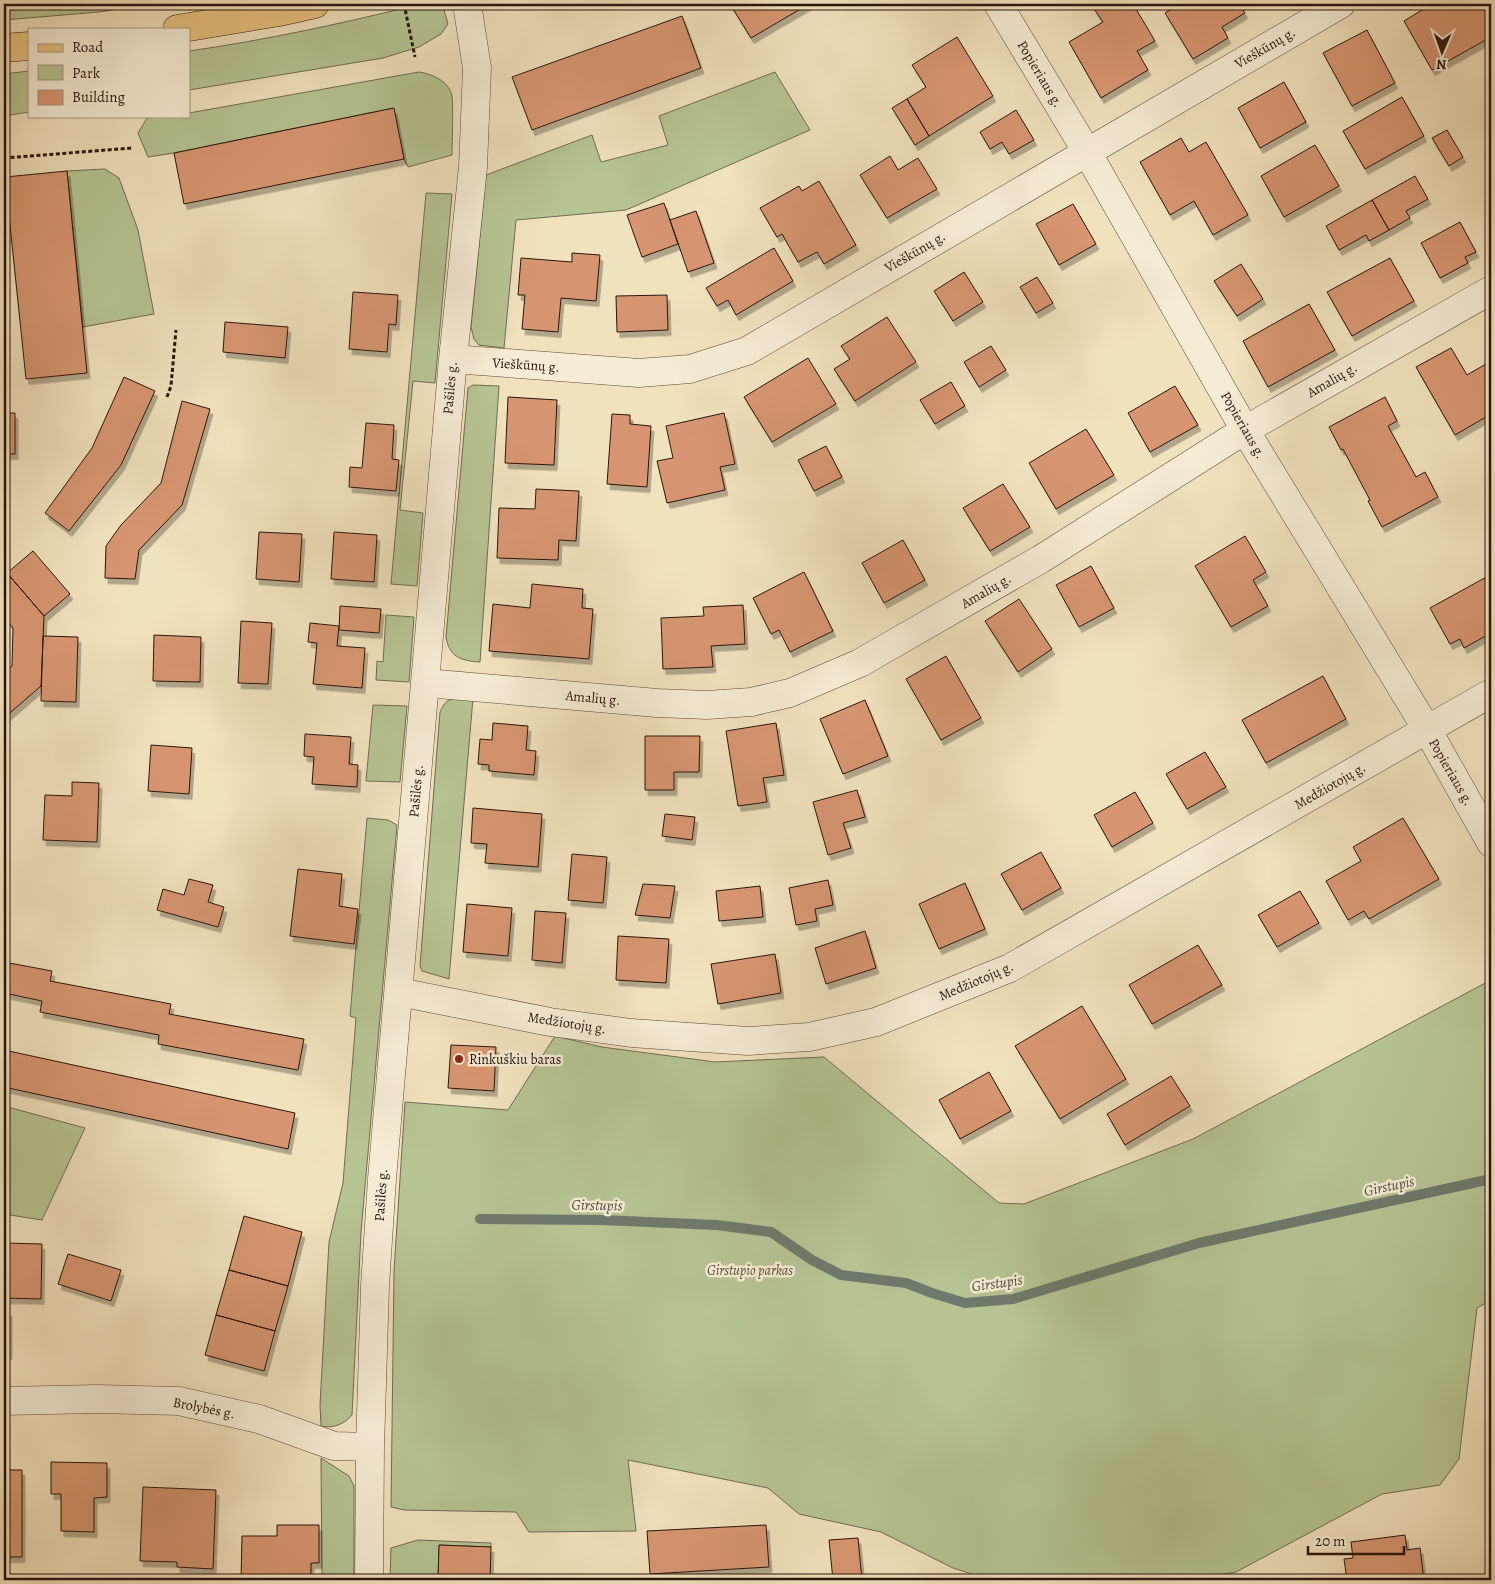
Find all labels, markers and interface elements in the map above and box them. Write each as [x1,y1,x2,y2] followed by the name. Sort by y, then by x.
[1230,23,1299,74] street label: Vieškūnų g.
[28,28,190,118] legend
[1418,28,1468,78] north arrow
[72,37,104,57] text: Road
[1013,37,1067,111] street label: Popieriaus g.
[1436,55,1447,74] text: N
[72,63,101,83] text: Park
[72,87,125,107] text: Building
[880,227,949,278] street label: Vieškūnų g.
[491,353,560,377] street label: Vieškūnų g.
[1303,358,1361,402] street label: Amalių g.
[438,361,462,415] street label: Pašilės g.
[1216,388,1270,462] street label: Popieriaus g.
[957,569,1015,613] street label: Amalių g.
[564,686,621,710] street label: Amalių g.
[1424,735,1478,809] street label: Popieriaus g.
[1291,758,1369,814] street label: Medžiotojų g.
[404,764,428,818] street label: Pašilės g.
[936,957,1016,1005] street label: Medžiotojų g.
[526,1007,608,1039] street label: Medžiotojų g.
[469,1050,561,1069] place label: Rinkuškiu baras
[453,1053,465,1065] marker: Rinkuškiu baras
[370,1168,392,1222] street label: Pašilės g.
[1362,1171,1416,1201] water label: Girstupis
[571,1195,623,1215] water label: Girstupis
[707,1261,793,1280] park label: Girstupio parkas
[970,1270,1024,1296] water label: Girstupis
[171,1393,237,1423] street label: Brolybės g.
[1308,1524,1404,1556] scale bar
[1315,1531,1346,1551] text: 20 m

